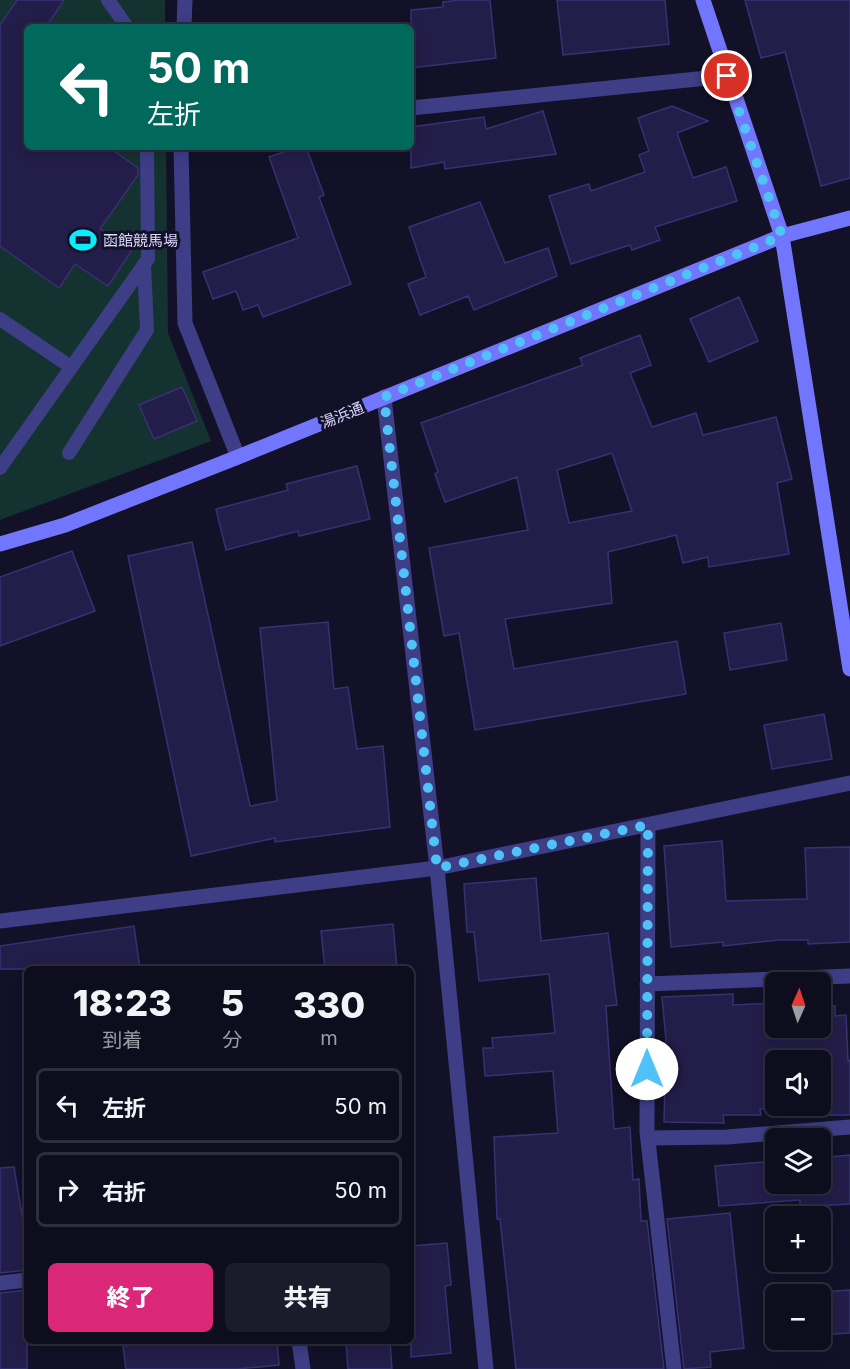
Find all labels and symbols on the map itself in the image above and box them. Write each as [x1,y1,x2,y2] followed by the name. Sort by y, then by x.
[701,50,752,101] pin
[68,225,98,255] sports icon: 函館競馬場
[103,231,178,250] place label: 函館競馬場
[318,398,366,432] street label: 湯浜通
[765,972,831,1038] north arrow
[615,1037,679,1101] position arrow

